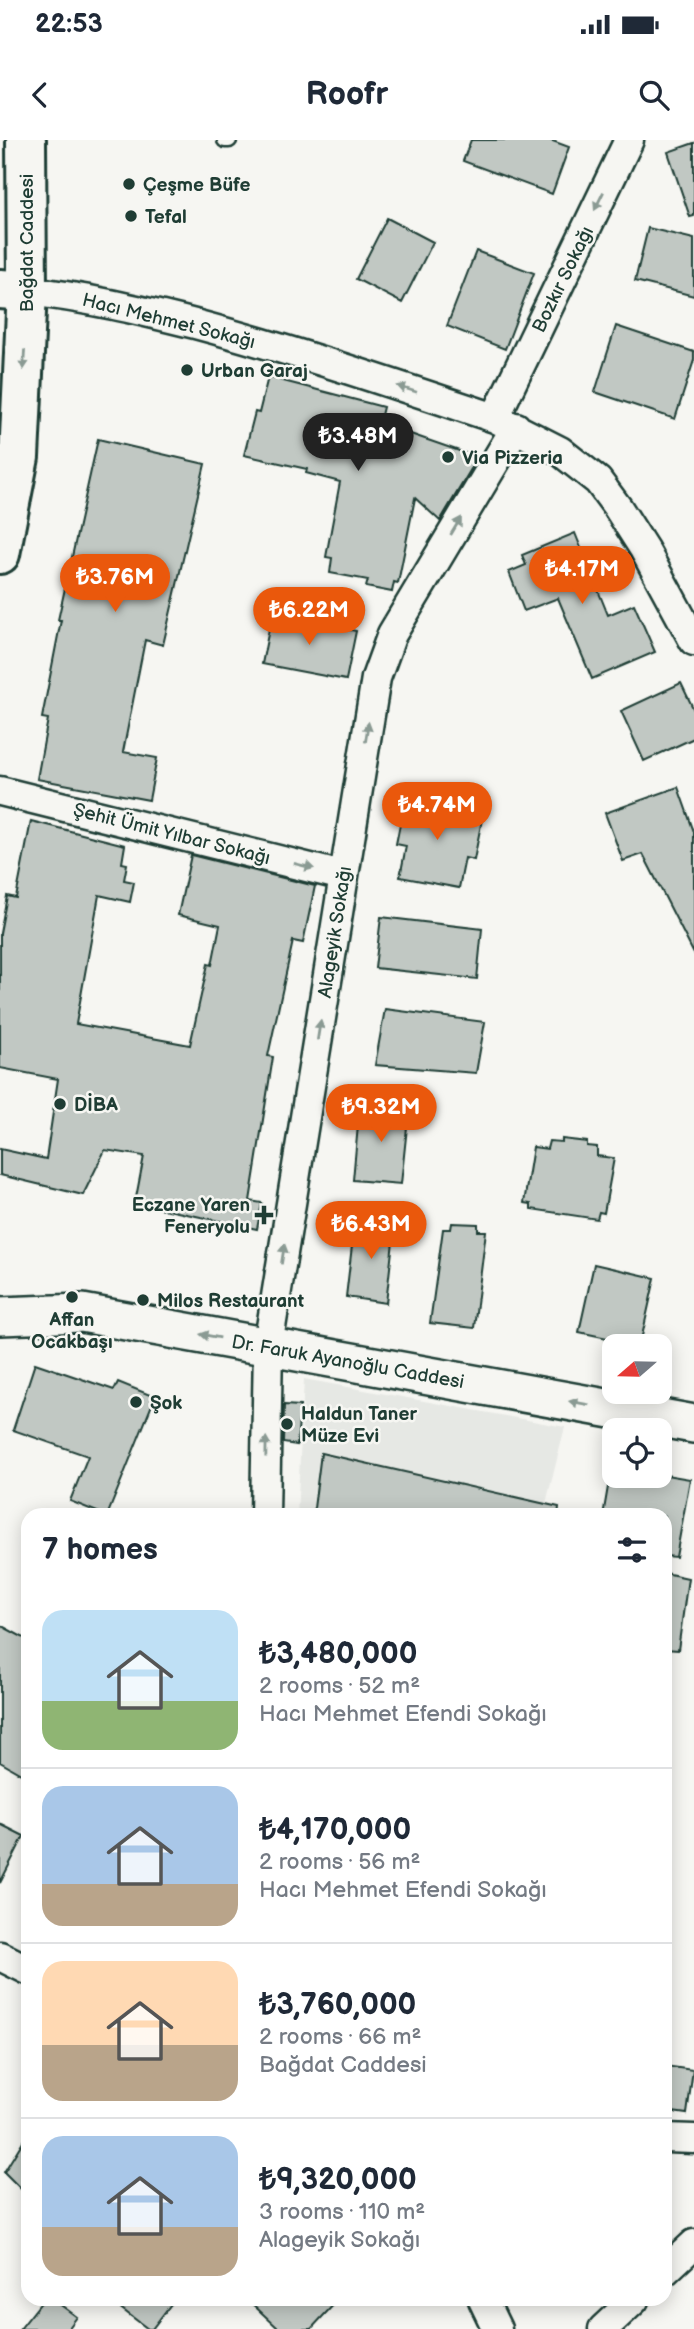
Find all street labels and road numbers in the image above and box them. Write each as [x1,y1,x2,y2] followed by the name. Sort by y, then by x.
[16,174,39,312] street label: Bağdat Caddesi
[528,223,599,337] street label: Bozkır Sokağı
[80,289,258,354] street label: Hacı Mehmet Sokağı
[71,799,273,870] street label: Şehit Ümit Yılbar Sokağı
[314,865,357,1000] street label: Alageyik Sokağı
[230,1331,466,1394] street label: Dr. Faruk Ayanoğlu Caddesi

